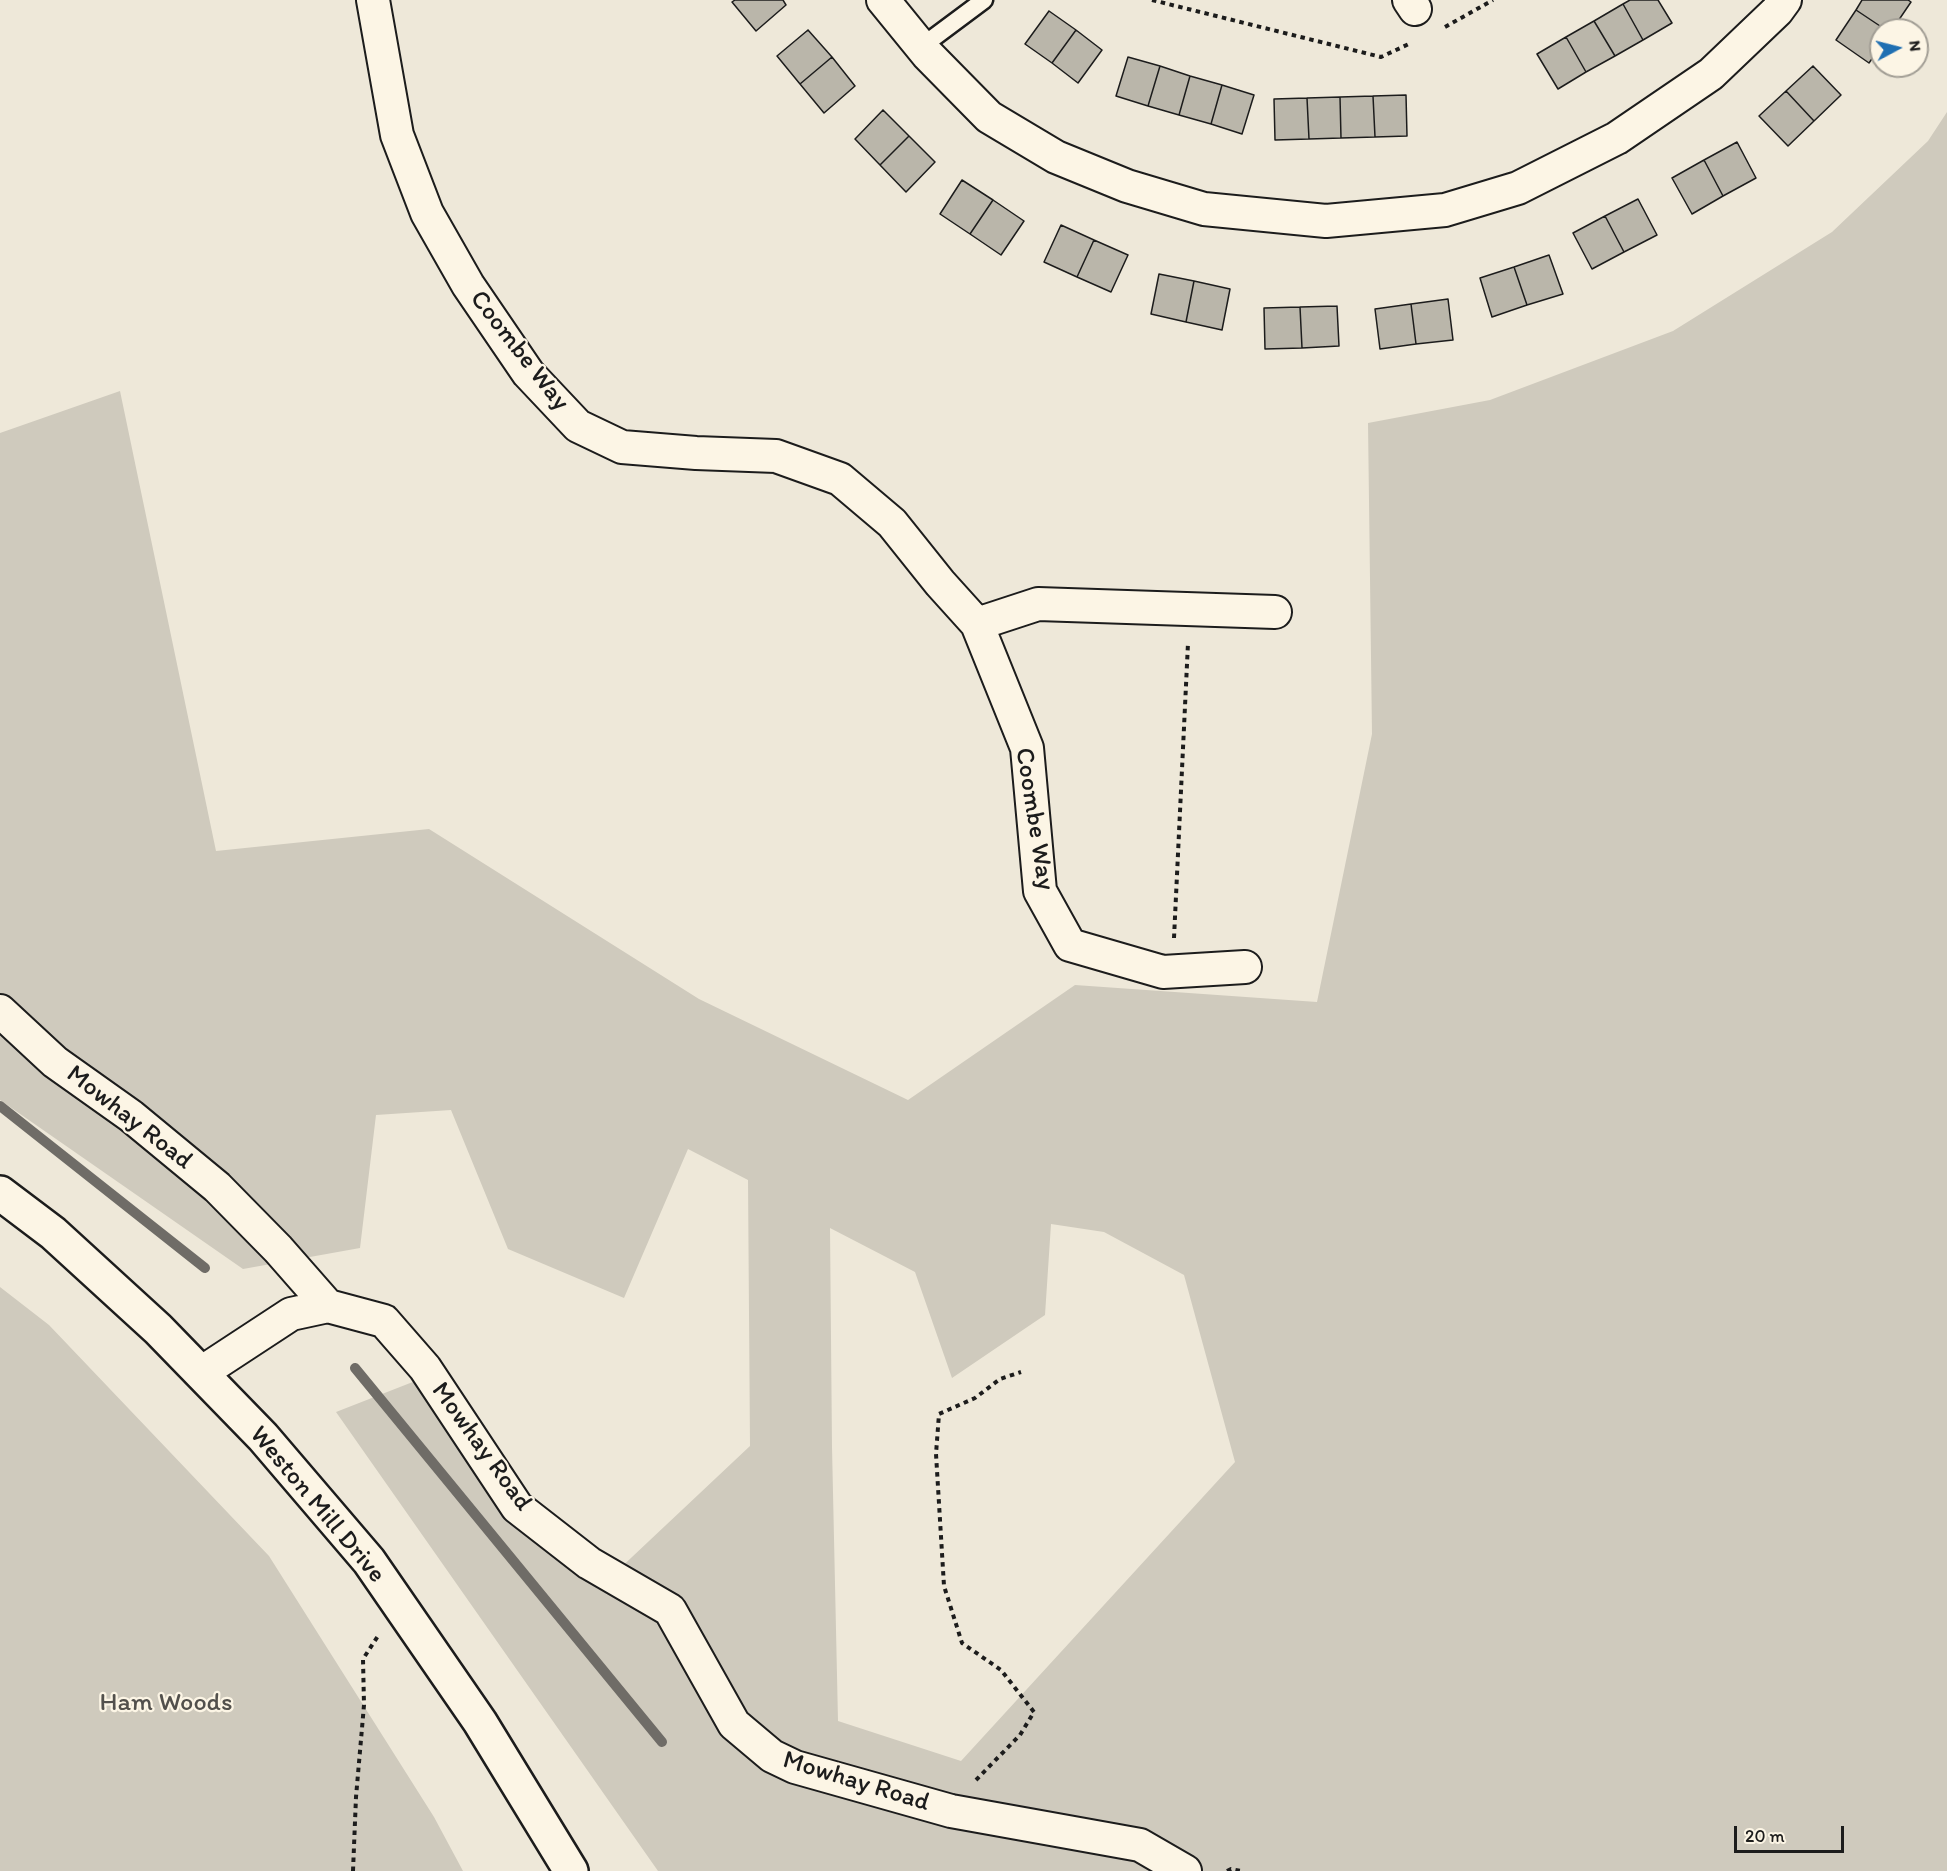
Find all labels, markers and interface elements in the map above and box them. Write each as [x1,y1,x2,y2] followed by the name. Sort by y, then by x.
[1869,18,1929,78] north arrow
[1905,39,1925,53] text: N
[462,285,576,417] street label: Coombe Way
[1007,746,1061,892] street label: Coombe Way
[60,1059,198,1177] street label: Mowhay Road
[424,1376,538,1518] street label: Mowhay Road
[242,1420,392,1590] street label: Weston Mill Drive
[99,1687,233,1719] park label: Ham Woods
[779,1745,933,1819] street label: Mowhay Road
[1737,1814,1846,1852] scale bar
[1745,1825,1785,1847] text: 20 m

